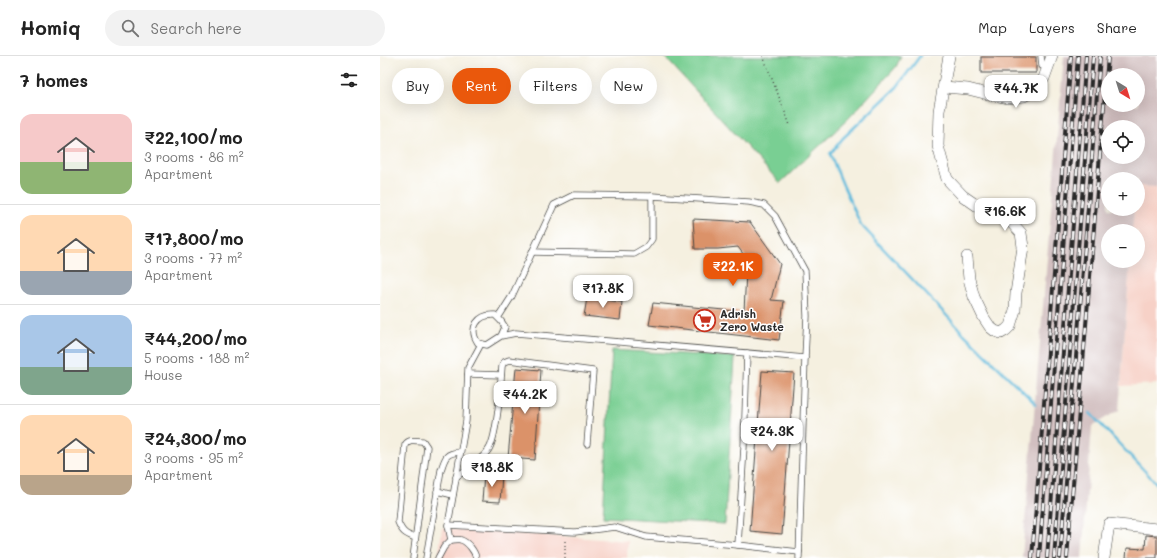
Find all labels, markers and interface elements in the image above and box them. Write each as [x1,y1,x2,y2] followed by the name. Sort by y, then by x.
[105,10,385,46] search box
[20,15,81,40] text: Homiq
[119,17,141,39] icon: search
[151,18,242,38] text: Search here
[978,18,1007,37] text: Map
[1029,18,1075,37] text: Layers
[1097,18,1137,37] text: Share
[392,68,444,104] chip: Buy
[452,68,511,104] chip: Rent
[519,68,592,104] chip: Filters
[600,68,657,104] chip: New
[1101,68,1145,112] north arrow
[1101,68,1145,268] map controls
[20,69,88,91] text: 7 homes
[338,69,360,91] icon: filters
[983,75,1049,109] pin: ₹44.7K
[994,79,1038,96] text: ₹44.7K
[1101,120,1145,164] button: locate
[144,126,243,148] text: ₹22,100/mo
[52,130,100,178] icon: home
[144,148,244,165] text: 3 rooms · 86 m²
[144,165,213,182] text: Apartment
[1101,172,1145,216] button: +
[972,198,1038,232] pin: ₹16.6K
[984,202,1026,219] text: ₹16.6K
[1101,224,1145,268] button: −
[144,227,244,249] text: ₹17,800/mo
[52,231,100,279] icon: home
[144,249,242,266] text: 3 rooms · 77 m²
[700,253,766,287] pin: ₹22.1K
[712,257,754,274] text: ₹22.1K
[144,266,213,283] text: Apartment
[570,275,636,309] pin: ₹17.8K
[582,279,624,296] text: ₹17.8K
[720,306,784,334] place label: Adrish Zero Waste
[692,307,718,333] supermarket icon: Adrish Zero Waste
[144,327,247,349] text: ₹44,200/mo
[52,331,100,379] icon: home
[144,349,249,366] text: 5 rooms · 188 m²
[144,366,182,383] text: House
[492,381,558,415] pin: ₹44.2K
[503,385,547,402] text: ₹44.2K
[739,418,805,452] pin: ₹24.3K
[750,422,794,439] text: ₹24.3K
[144,427,247,449] text: ₹24,300/mo
[52,431,100,479] icon: home
[144,449,243,466] text: 3 rooms · 95 m²
[459,454,525,488] pin: ₹18.8K
[470,458,514,475] text: ₹18.8K
[144,466,213,483] text: Apartment

